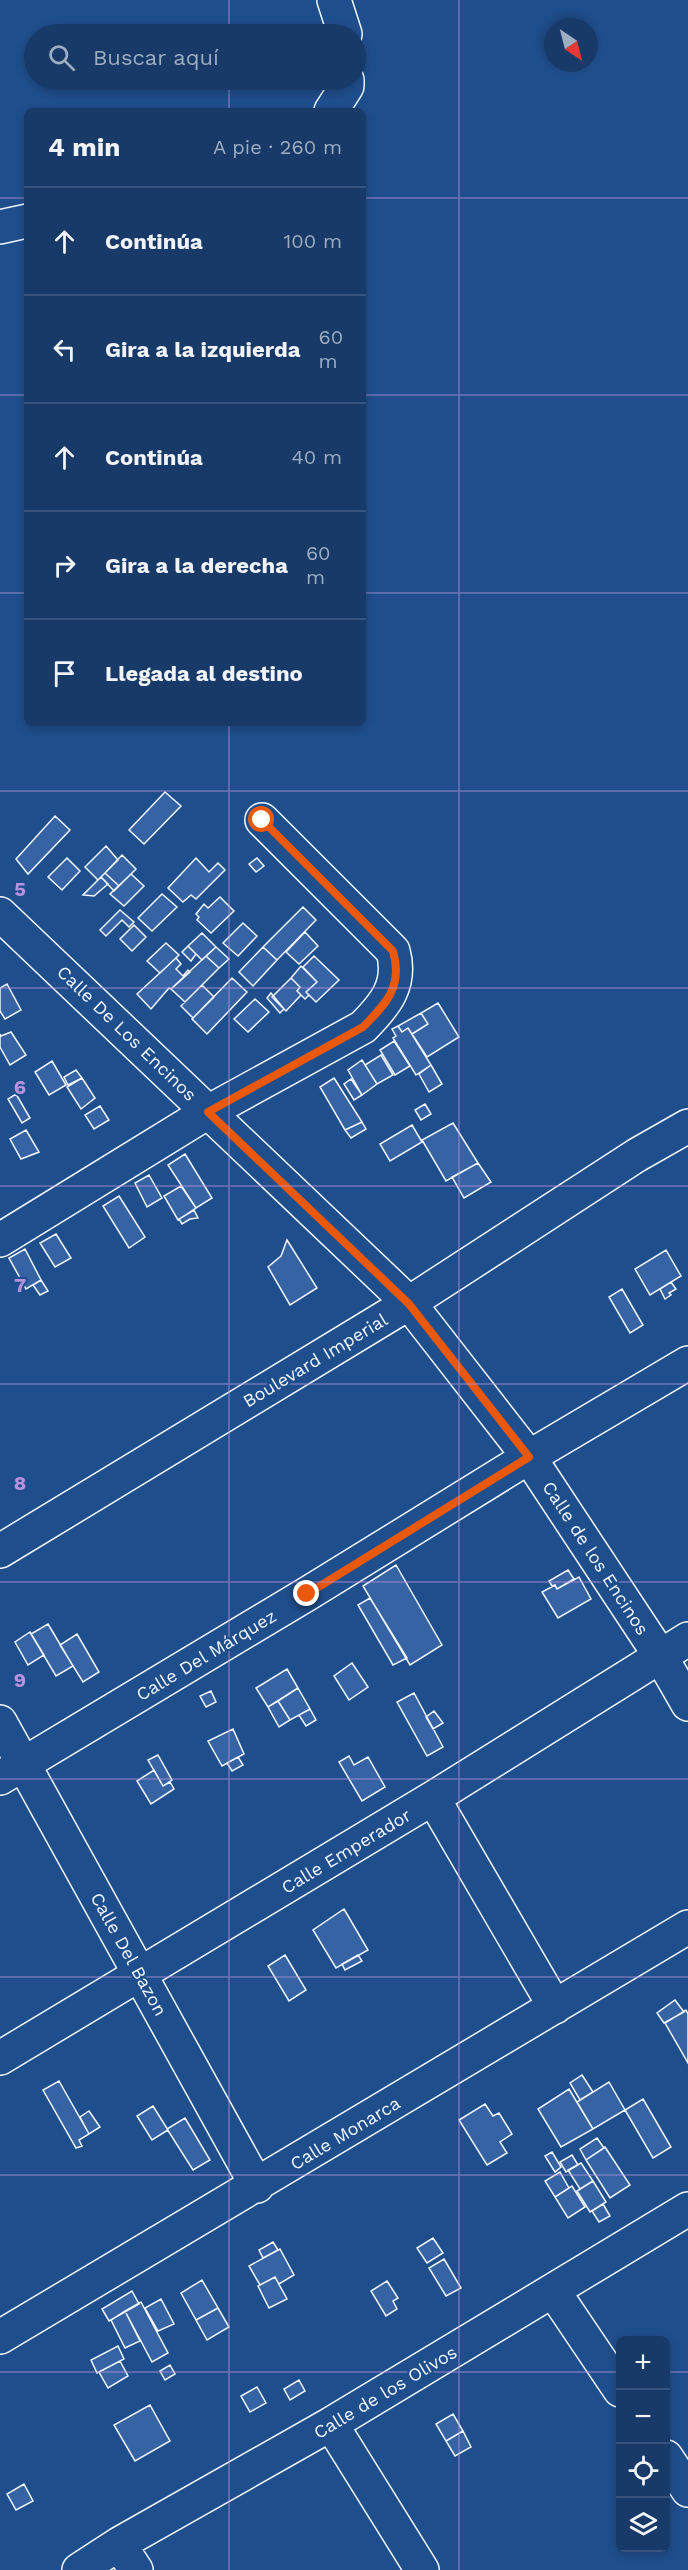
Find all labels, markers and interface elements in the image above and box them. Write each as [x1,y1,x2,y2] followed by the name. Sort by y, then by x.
[544,18,598,72] north arrow
[24,24,366,90] search box
[45,41,78,74] icon: search
[93,45,219,70] text: Buscar aquí
[48,132,120,162] text: 4 min
[213,135,342,159] text: A pie · 260 m
[48,225,81,258] icon: ahead
[105,229,203,254] text: Continúa
[283,229,342,253] text: 100 m
[319,325,343,373] text: 60 m
[48,333,81,366] icon: left
[105,337,301,362] text: Gira a la izquierda
[48,441,81,474] icon: ahead
[105,445,203,470] text: Continúa
[291,445,342,469] text: 40 m
[306,541,331,589] text: 60 m
[48,549,81,582] icon: right
[105,553,288,578] text: Gira a la derecha
[48,657,81,690] icon: arrive
[105,661,303,686] text: Llegada al destino
[248,806,274,832] route start
[14,877,26,901] text: 5
[53,961,201,1105] street label: Calle De Los Encinos
[14,1075,26,1099] text: 6
[14,1273,26,1297] text: 7
[239,1308,392,1411] street label: Boulevard Imperial
[14,1471,26,1495] text: 8
[539,1477,653,1639] street label: Calle de los Encinos
[293,1580,319,1606] route end
[132,1605,280,1705] street label: Calle Del Márquez
[14,1668,26,1692] text: 9
[278,1804,414,1898] street label: Calle Emperador
[86,1889,172,2019] street label: Calle Del Bazon
[286,2092,404,2174] street label: Calle Monarca
[616,2336,670,2552] map controls
[616,2336,670,2390] button: +
[310,2341,460,2443] street label: Calle de los Olivos
[616,2390,670,2444] button: −
[616,2444,670,2498] button: locate
[616,2498,670,2552] button: layers

